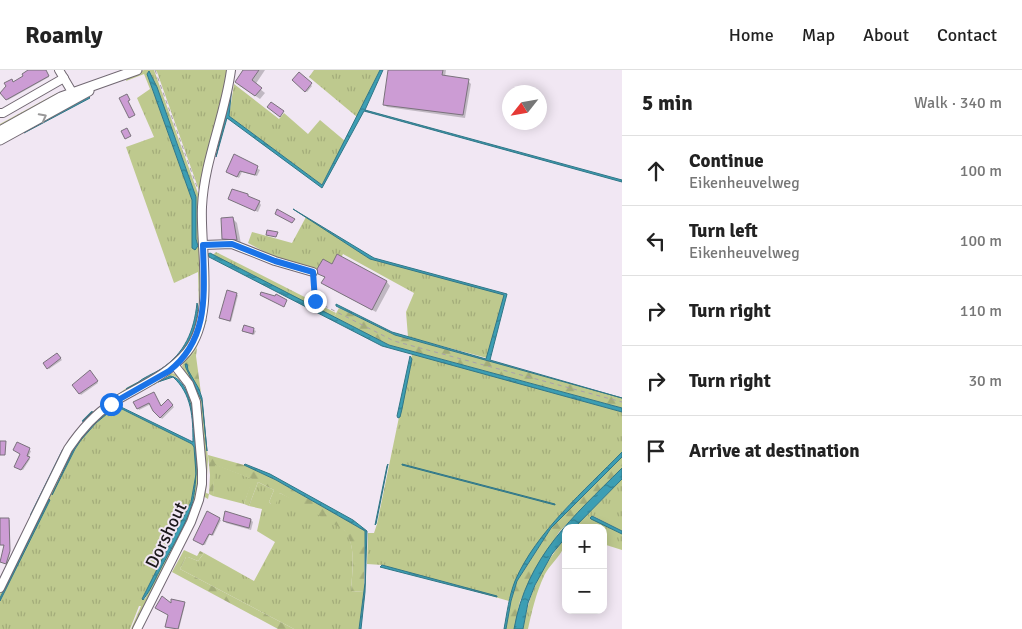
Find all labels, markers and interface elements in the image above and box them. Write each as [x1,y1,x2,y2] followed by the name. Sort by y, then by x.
[25,20,103,50] text: Roamly
[729,24,774,46] text: Home
[802,24,835,46] text: Map
[863,24,909,46] text: About
[937,24,997,46] text: Contact
[502,85,547,130] north arrow
[642,90,693,116] text: 5 min
[914,93,1002,113] text: Walk · 340 m
[38,113,47,123] one-way arrow
[689,149,764,173] text: Continue
[642,157,670,185] icon: ahead
[960,161,1002,181] text: 100 m
[689,173,800,193] text: Eikenheuvelweg
[689,219,758,243] text: Turn left
[642,227,670,255] icon: left
[960,231,1002,251] text: 100 m
[689,243,800,263] text: Eikenheuvelweg
[304,290,327,313] route end
[642,297,670,325] icon: right
[689,299,771,323] text: Turn right
[960,301,1002,321] text: 110 m
[642,367,670,395] icon: right
[689,369,771,393] text: Turn right
[968,371,1002,391] text: 30 m
[100,393,123,416] route start
[642,437,670,465] icon: arrive
[689,439,860,463] text: Arrive at destination
[141,498,191,572] street label: Dorshout
[562,524,607,614] map controls
[562,524,607,569] button: +
[562,569,607,614] button: −

